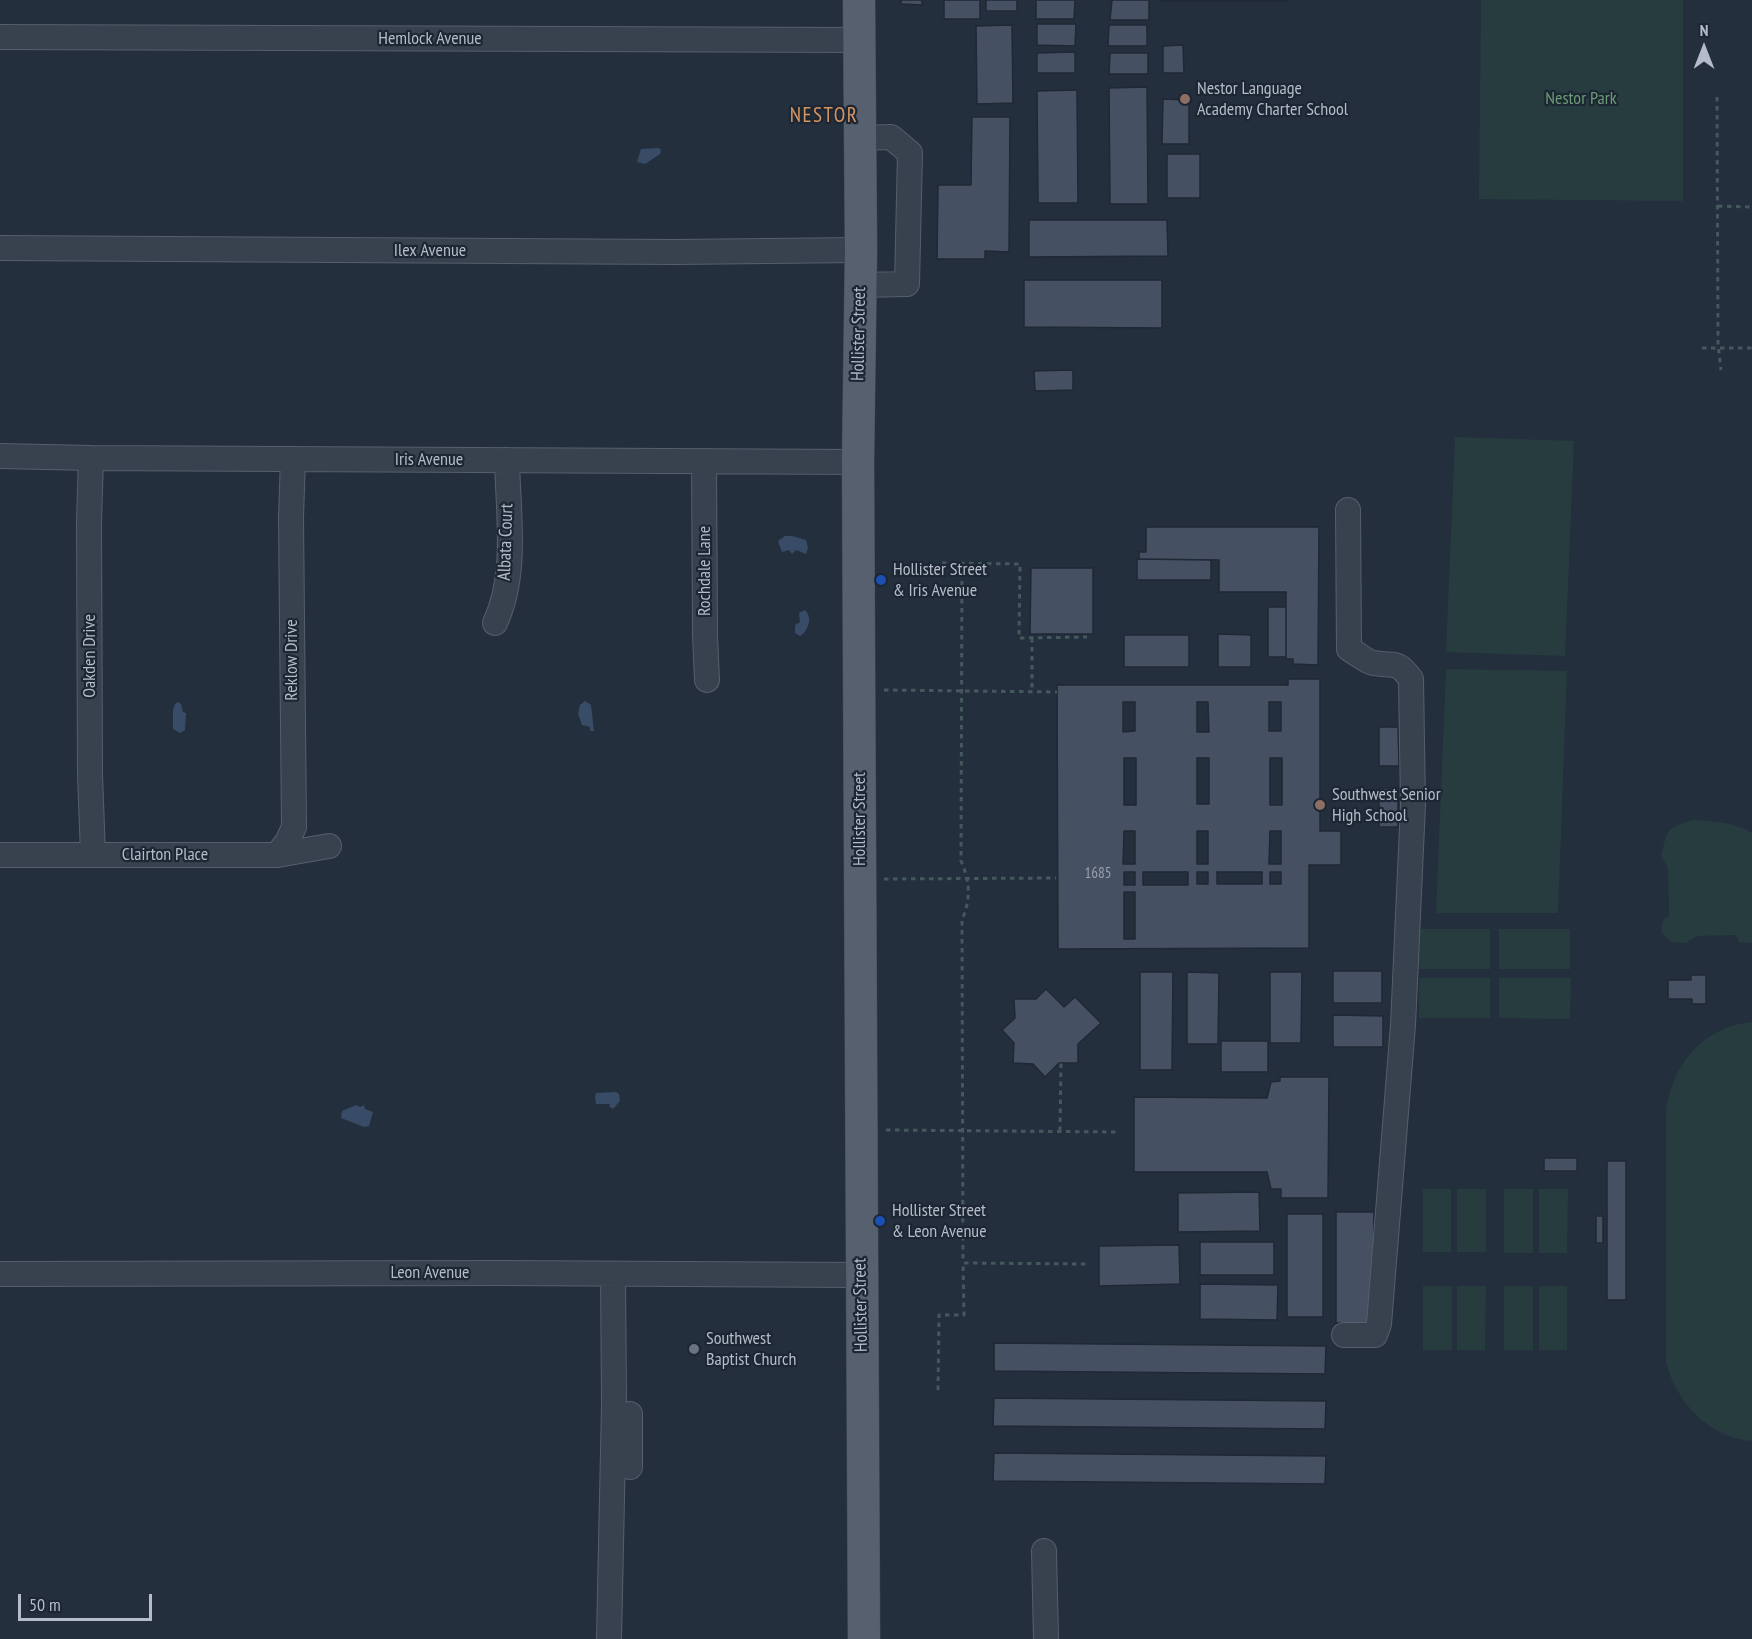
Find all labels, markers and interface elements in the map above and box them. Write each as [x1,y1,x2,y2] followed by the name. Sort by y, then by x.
[1674,18,1734,78] north arrow
[1700,20,1708,40] text: N
[378,28,482,50] street label: Hemlock Avenue
[1197,78,1348,121] place label: Nestor Language Academy Charter School
[1545,88,1617,110] park label: Nestor Park
[1178,92,1192,106] marker: Nestor Language Academy Charter School
[790,103,858,129] district label: NESTOR
[394,240,466,262] street label: Ilex Avenue
[847,287,871,381] street label: Hollister Street
[395,449,463,471] street label: Iris Avenue
[494,503,518,581] street label: Albata Court
[694,526,716,616] street label: Rochdale Lane
[893,559,987,602] place label: Hollister Street & Iris Avenue
[874,573,888,587] marker: Hollister Street & Iris Avenue
[79,614,101,698] street label: Oakden Drive
[281,619,303,701] street label: Reklow Drive
[849,772,871,866] street label: Hollister Street
[1332,784,1441,826] place label: Southwest Senior High School
[1313,798,1327,812] marker: Southwest Senior High School
[122,844,208,866] street label: Clairton Place
[1085,865,1111,883] house number: 1685
[892,1200,987,1242] place label: Hollister Street & Leon Avenue
[873,1214,887,1228] marker: Hollister Street & Leon Avenue
[849,1258,873,1352] street label: Hollister Street
[391,1262,469,1284] street label: Leon Avenue
[706,1328,796,1370] place label: Southwest Baptist Church
[687,1342,701,1356] marker: Southwest Baptist Church
[21,1582,154,1620] scale bar
[29,1593,61,1616] text: 50 m

